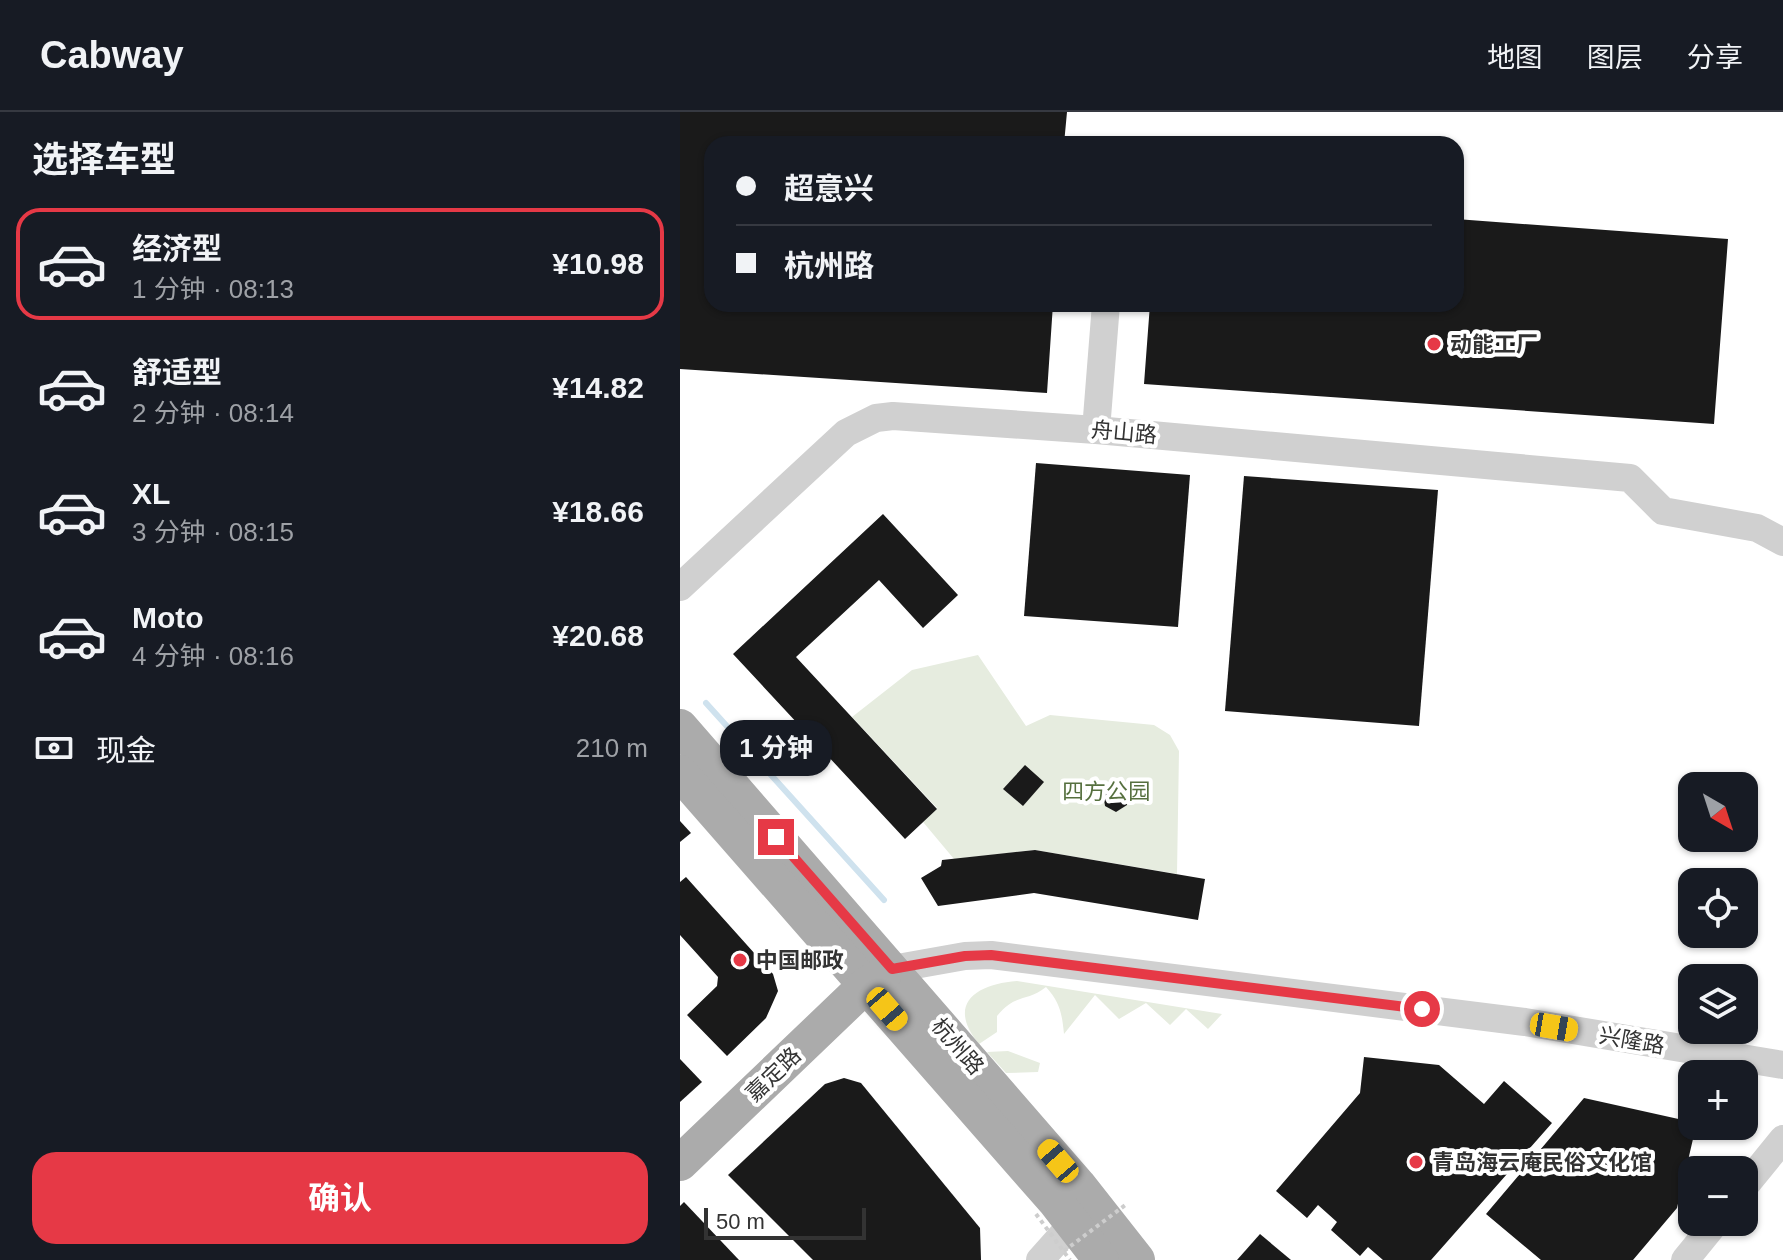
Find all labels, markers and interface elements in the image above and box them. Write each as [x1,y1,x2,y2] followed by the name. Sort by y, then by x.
[40,34,184,76] text: Cabway
[1487,42,1543,73] text: 地图
[1587,42,1643,73] text: 图层
[1687,42,1743,73] text: 分享
[32,139,176,180] text: 选择车型
[784,172,874,205] text: 超意兴
[36,228,108,300] icon: car
[132,232,222,265] text: 经济型
[552,247,644,280] text: ¥10.98
[784,249,874,282] text: 杭州路
[132,274,294,304] text: 1 分钟 · 08:13
[1450,332,1538,357] place label: 动能工厂
[1425,335,1443,353] marker: 动能工厂
[36,352,108,424] icon: car
[132,356,222,389] text: 舒适型
[552,371,644,404] text: ¥14.82
[132,398,294,428] text: 2 分钟 · 08:14
[1090,417,1158,448] street label: 舟山路
[36,476,108,548] icon: car
[132,477,170,510] text: XL
[552,495,644,528] text: ¥18.66
[132,517,294,547] text: 3 分钟 · 08:15
[36,600,108,672] icon: car
[132,601,204,634] text: Moto
[552,619,644,652] text: ¥20.68
[132,641,294,671] text: 4 分钟 · 08:16
[720,721,832,777] callout: 1 分钟
[32,726,76,770] icon: cash
[576,733,648,763] text: 210 m
[739,733,813,763] text: 1 分钟
[96,734,156,767] text: 现金
[1678,772,1758,852] north arrow
[1678,772,1758,1236] map controls
[1062,779,1150,804] park label: 四方公园
[758,819,794,855] route end
[1678,868,1758,948] button: locate
[756,948,844,973] place label: 中国邮政
[731,951,749,969] marker: 中国邮政
[1678,964,1758,1044] button: layers
[862,983,912,1035] car
[1404,991,1440,1027] route start
[1528,1011,1580,1043] car
[927,1013,989,1079] street label: 杭州路
[1597,1022,1667,1059] street label: 兴隆路
[741,1042,806,1106] street label: 嘉定路
[1678,1060,1758,1140] button: +
[1033,1135,1083,1187] car
[1432,1150,1652,1175] place label: 青岛海云庵民俗文化馆
[32,1152,648,1244] button: 确认
[1407,1153,1425,1171] marker: 青岛海云庵民俗文化馆
[1678,1156,1758,1236] button: −
[704,1204,866,1240] scale bar
[716,1209,765,1234] text: 50 m

